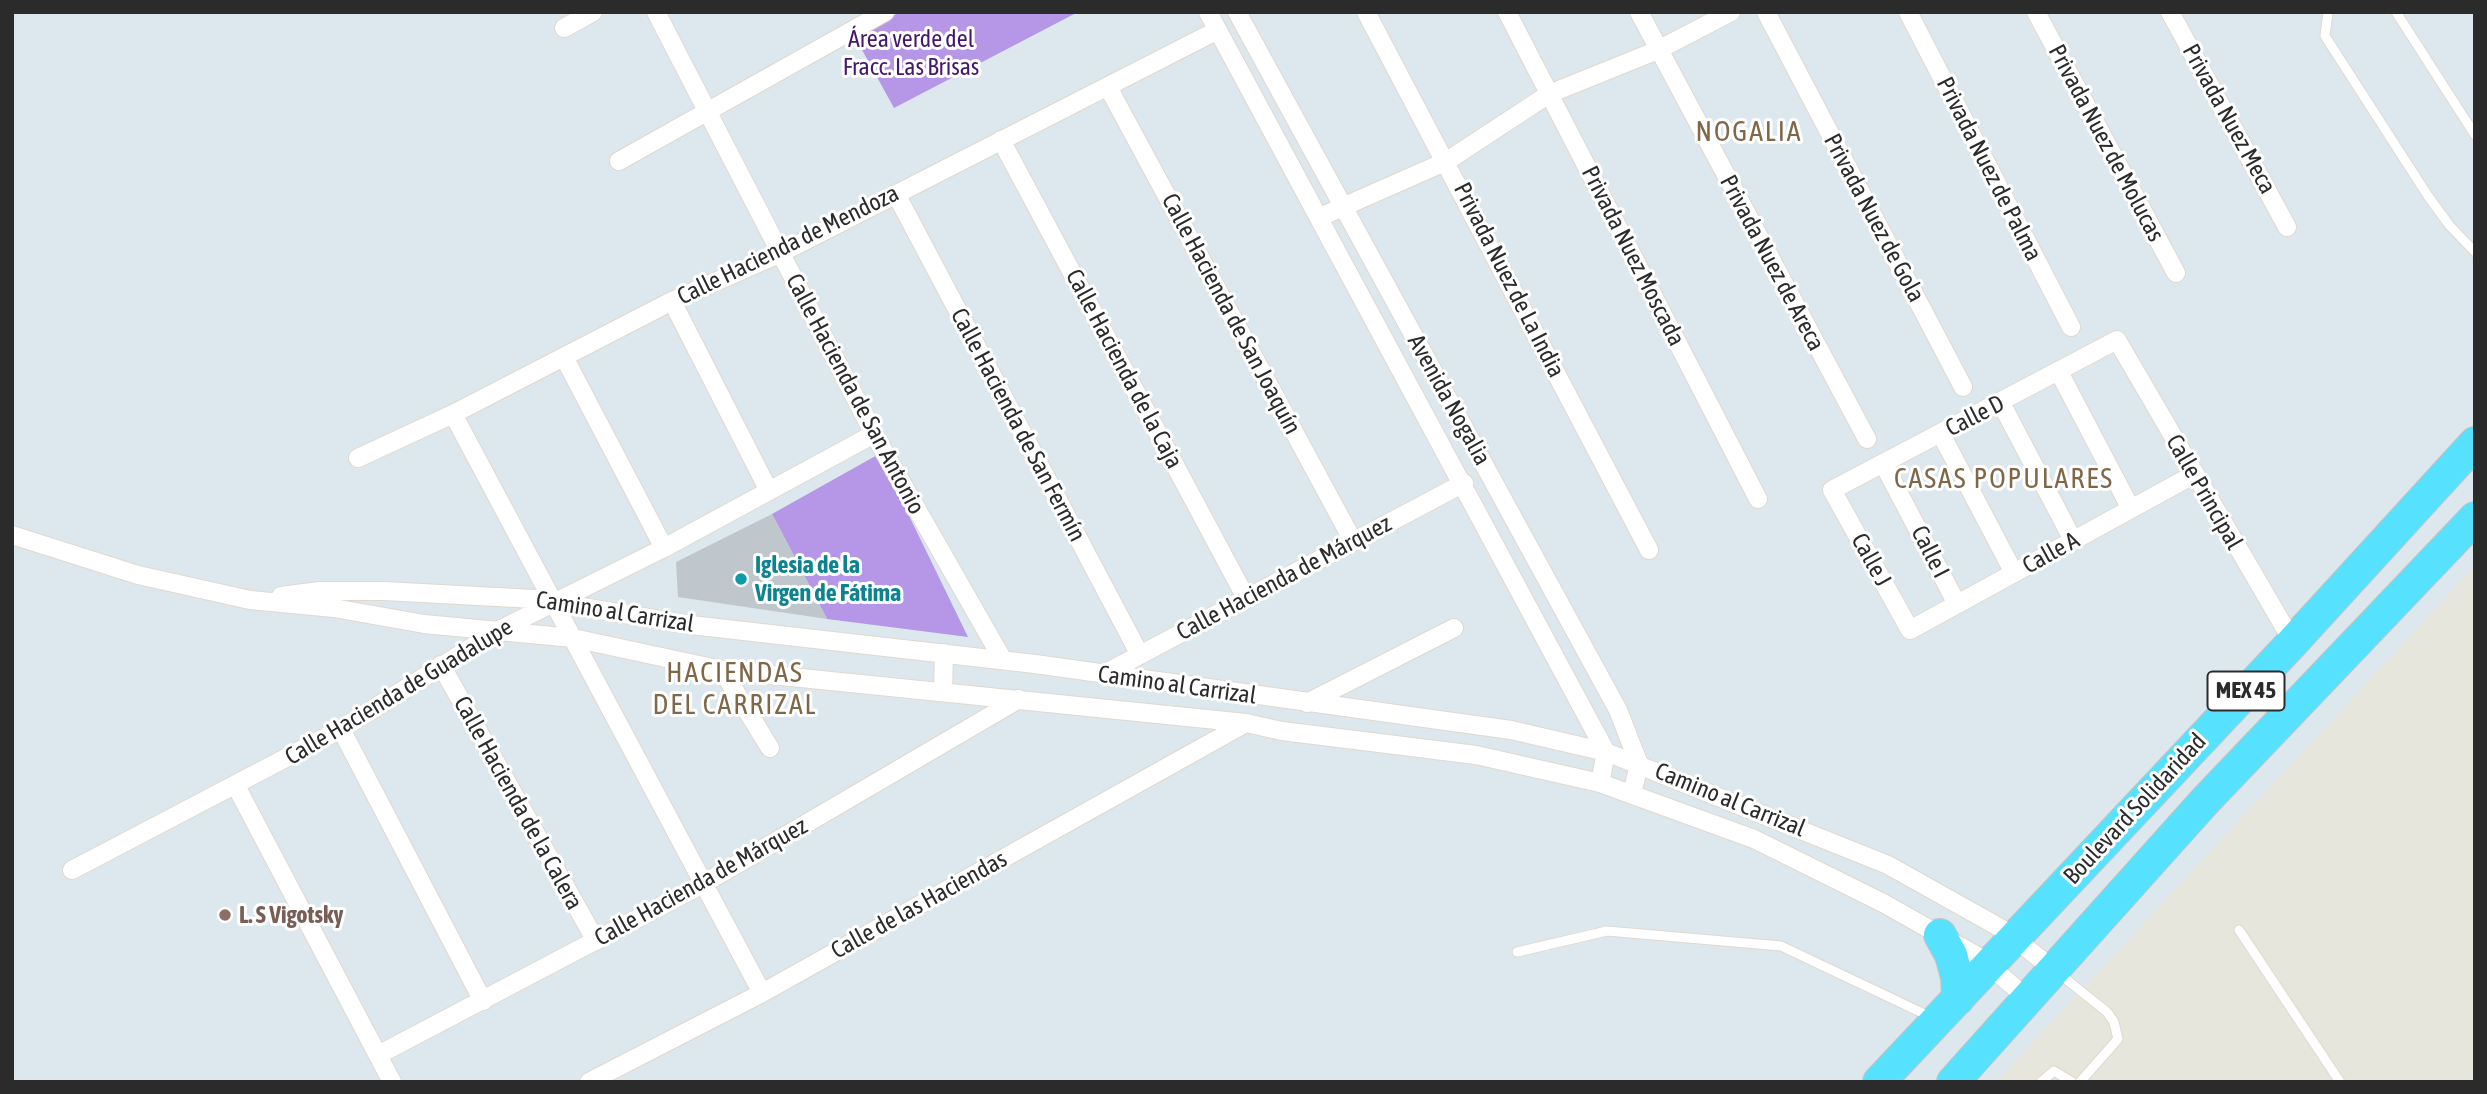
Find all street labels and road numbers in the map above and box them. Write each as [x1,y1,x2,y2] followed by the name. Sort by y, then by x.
[2176,39,2282,199] street label: Privada Nuez Meca
[2042,40,2170,246] street label: Privada Nuez de Molucas
[1930,72,2048,266] street label: Privada Nuez de Palma
[1817,129,1931,307] street label: Privada Nuez de Gola
[1575,161,1691,351] street label: Privada Nuez Moscada
[1714,170,1830,356] street label: Privada Nuez de Areca
[1447,178,1571,382] street label: Privada Nuez de La India
[673,179,903,311] street label: Calle Hacienda de Mendoza
[1155,189,1307,439] street label: Calle Hacienda de San Joaquín
[1059,264,1189,474] street label: Calle Hacienda de la Caja
[779,269,931,519] street label: Calle Hacienda de San Antonio
[944,304,1092,546] street label: Calle Hacienda de San Fermín
[1401,330,1497,470] street label: Avenida Nogalia
[1941,389,2009,443] street label: Calle D
[2160,429,2248,555] street label: Calle Principal
[1172,509,1396,647] street label: Calle Hacienda de Márquez
[1905,521,1955,583] street label: Calle I
[2018,526,2084,580] street label: Calle A
[1845,528,1897,592] street label: Calle J
[534,585,696,639] street label: Camino al Carrizal
[280,613,518,771] street label: Calle Hacienda de Guadalupe
[1096,660,1258,710] street label: Camino al Carrizal
[2208,671,2284,710] road number: MEX 45
[447,691,589,915] street label: Calle Hacienda de la Calera
[2058,728,2212,890] street label: Boulevard Solidaridad
[1651,757,1809,843] street label: Camino al Carrizal
[590,812,812,952] street label: Calle Hacienda de Márquez
[826,845,1012,965] street label: Calle de las Haciendas

